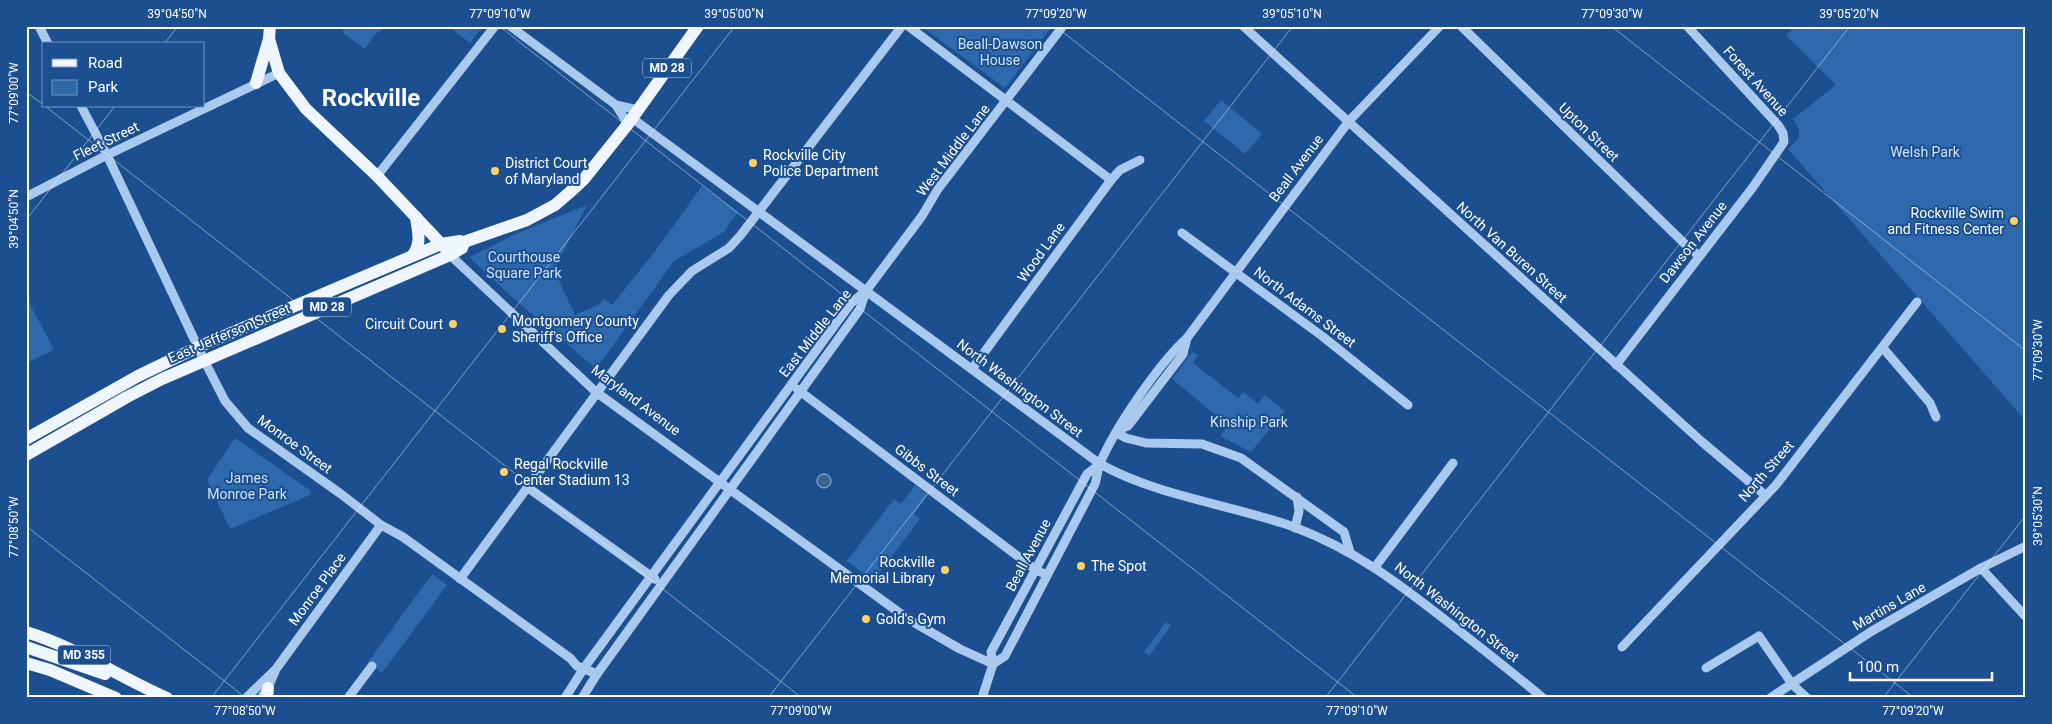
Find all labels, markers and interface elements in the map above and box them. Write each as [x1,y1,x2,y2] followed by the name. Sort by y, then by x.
[147,7,207,21] text: 39°04'50"N
[469,7,531,21] text: 77°09'10"W
[704,7,764,21] text: 39°05'00"N
[1025,7,1087,21] text: 77°09'20"W
[1262,7,1322,21] text: 39°05'10"N
[1581,7,1643,21] text: 77°09'30"W
[1819,7,1879,21] text: 39°05'20"N
[958,36,1042,68] park label: Beall-Dawson House
[42,42,205,108] legend
[1720,43,1792,119] street label: Forest Avenue
[88,54,122,72] text: Road
[643,58,691,78] road number: MD 28
[7,62,21,124] text: 77°09'00"W
[88,78,119,96] text: Park
[322,84,420,112] district label: Rockville
[1556,99,1623,165] street label: Upton Street
[913,101,993,199] street label: West Middle Lane
[71,118,142,164] street label: Fleet Street
[1266,131,1326,205] street label: Beall Avenue
[1890,144,1961,160] park label: Welsh Park
[763,147,879,179] place label: Rockville City Police Department
[505,155,588,187] place label: District Court of Maryland
[747,157,759,169] marker: Rockville City Police Department
[489,165,501,177] marker: District Court of Maryland
[7,189,21,249] text: 39°04'50"N
[1454,198,1571,306] street label: North Van Buren Street
[1656,198,1730,286] street label: Dawson Avenue
[1887,205,2004,237] place label: Rockville Swim and Fitness Center
[2008,215,2020,227] marker: Rockville Swim and Fitness Center
[1014,219,1068,285] street label: Wood Lane
[486,249,563,281] park label: Courthouse Square Park
[1251,263,1359,351] street label: North Adams Street
[776,286,854,380] street label: East Middle Lane
[303,298,351,316] road number: MD 28
[166,300,293,366] street label: East Jefferson Street
[512,313,639,345] place label: Montgomery County Sheriff's Office
[365,316,443,332] place label: Circuit Court
[447,318,459,330] marker: Circuit Court
[2031,319,2045,381] text: 77°09'30"W
[496,323,508,335] marker: Montgomery County Sheriff's Office
[954,336,1086,441] street label: North Washington Street
[588,361,684,439] street label: Maryland Avenue
[255,412,336,477] street label: Monroe Street
[1210,414,1289,430] park label: Kinship Park
[1735,437,1797,505] street label: North Street
[892,441,963,500] street label: Gibbs Street
[514,456,630,488] place label: Regal Rockville Center Stadium 13
[498,466,510,478] marker: Regal Rockville Center Stadium 13
[207,470,288,502] park label: James Monroe Park
[2031,486,2045,546] text: 39°05'30"N
[7,496,21,558] text: 77°08'50"W
[1002,516,1054,594] street label: Beall Avenue
[285,549,349,629] street label: Monroe Place
[830,554,935,586] place label: Rockville Memorial Library
[1091,558,1147,574] place label: The Spot
[1392,559,1523,666] street label: North Washington Street
[1075,560,1087,572] marker: The Spot
[939,564,951,576] marker: Rockville Memorial Library
[1850,579,1928,633] street label: Martins Lane
[876,611,946,627] place label: Gold's Gym
[860,613,872,625] marker: Gold's Gym
[58,646,110,664] road number: MD 355
[1850,649,1992,681] scale bar
[1857,658,1899,676] text: 100 m
[214,704,276,718] text: 77°08'50"W
[770,704,832,718] text: 77°09'00"W
[1326,704,1388,718] text: 77°09'10"W
[1882,704,1944,718] text: 77°09'20"W

